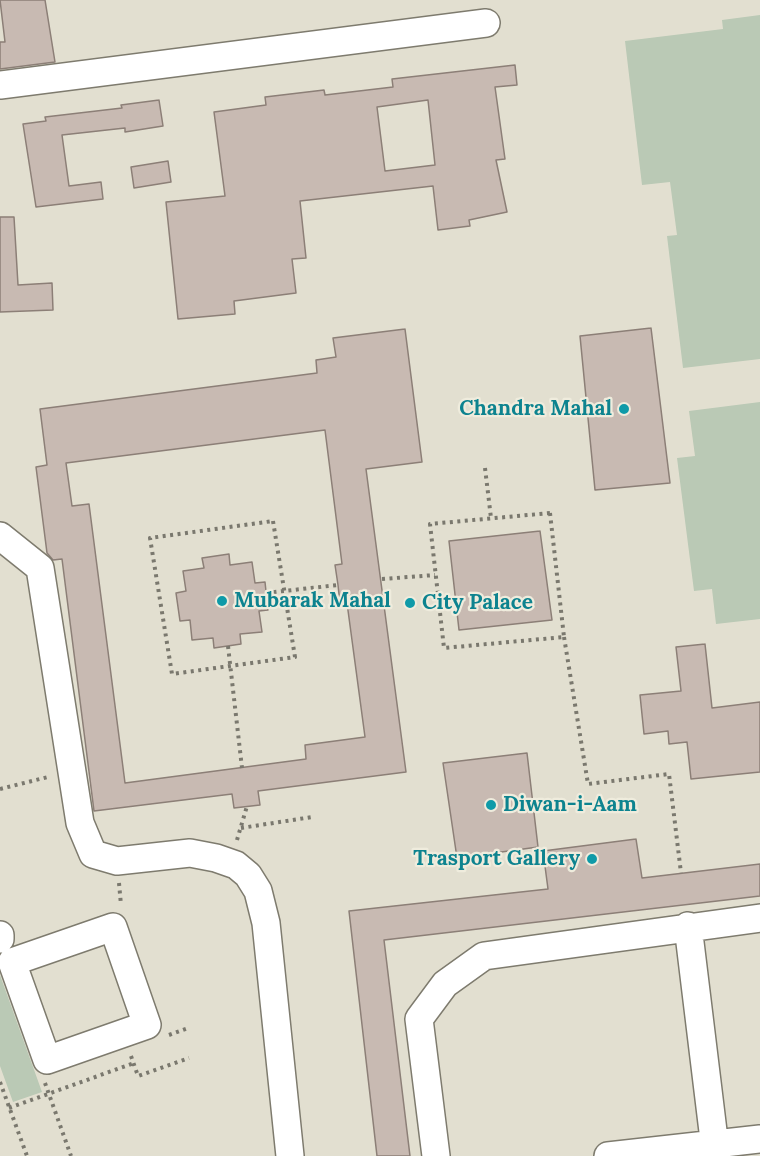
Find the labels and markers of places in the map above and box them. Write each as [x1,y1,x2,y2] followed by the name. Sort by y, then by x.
[459,396,612,422] place label: Chandra Mahal
[617,402,631,416] marker: Chandra Mahal
[234,588,391,614] place label: Mubarak Mahal
[422,590,533,616] place label: City Palace
[215,594,229,608] marker: Mubarak Mahal
[403,596,417,610] marker: City Palace
[503,792,637,818] place label: Diwan-i-Aam
[484,798,498,812] marker: Diwan-i-Aam
[413,846,580,872] place label: Trasport Gallery
[585,852,599,866] marker: Trasport Gallery

